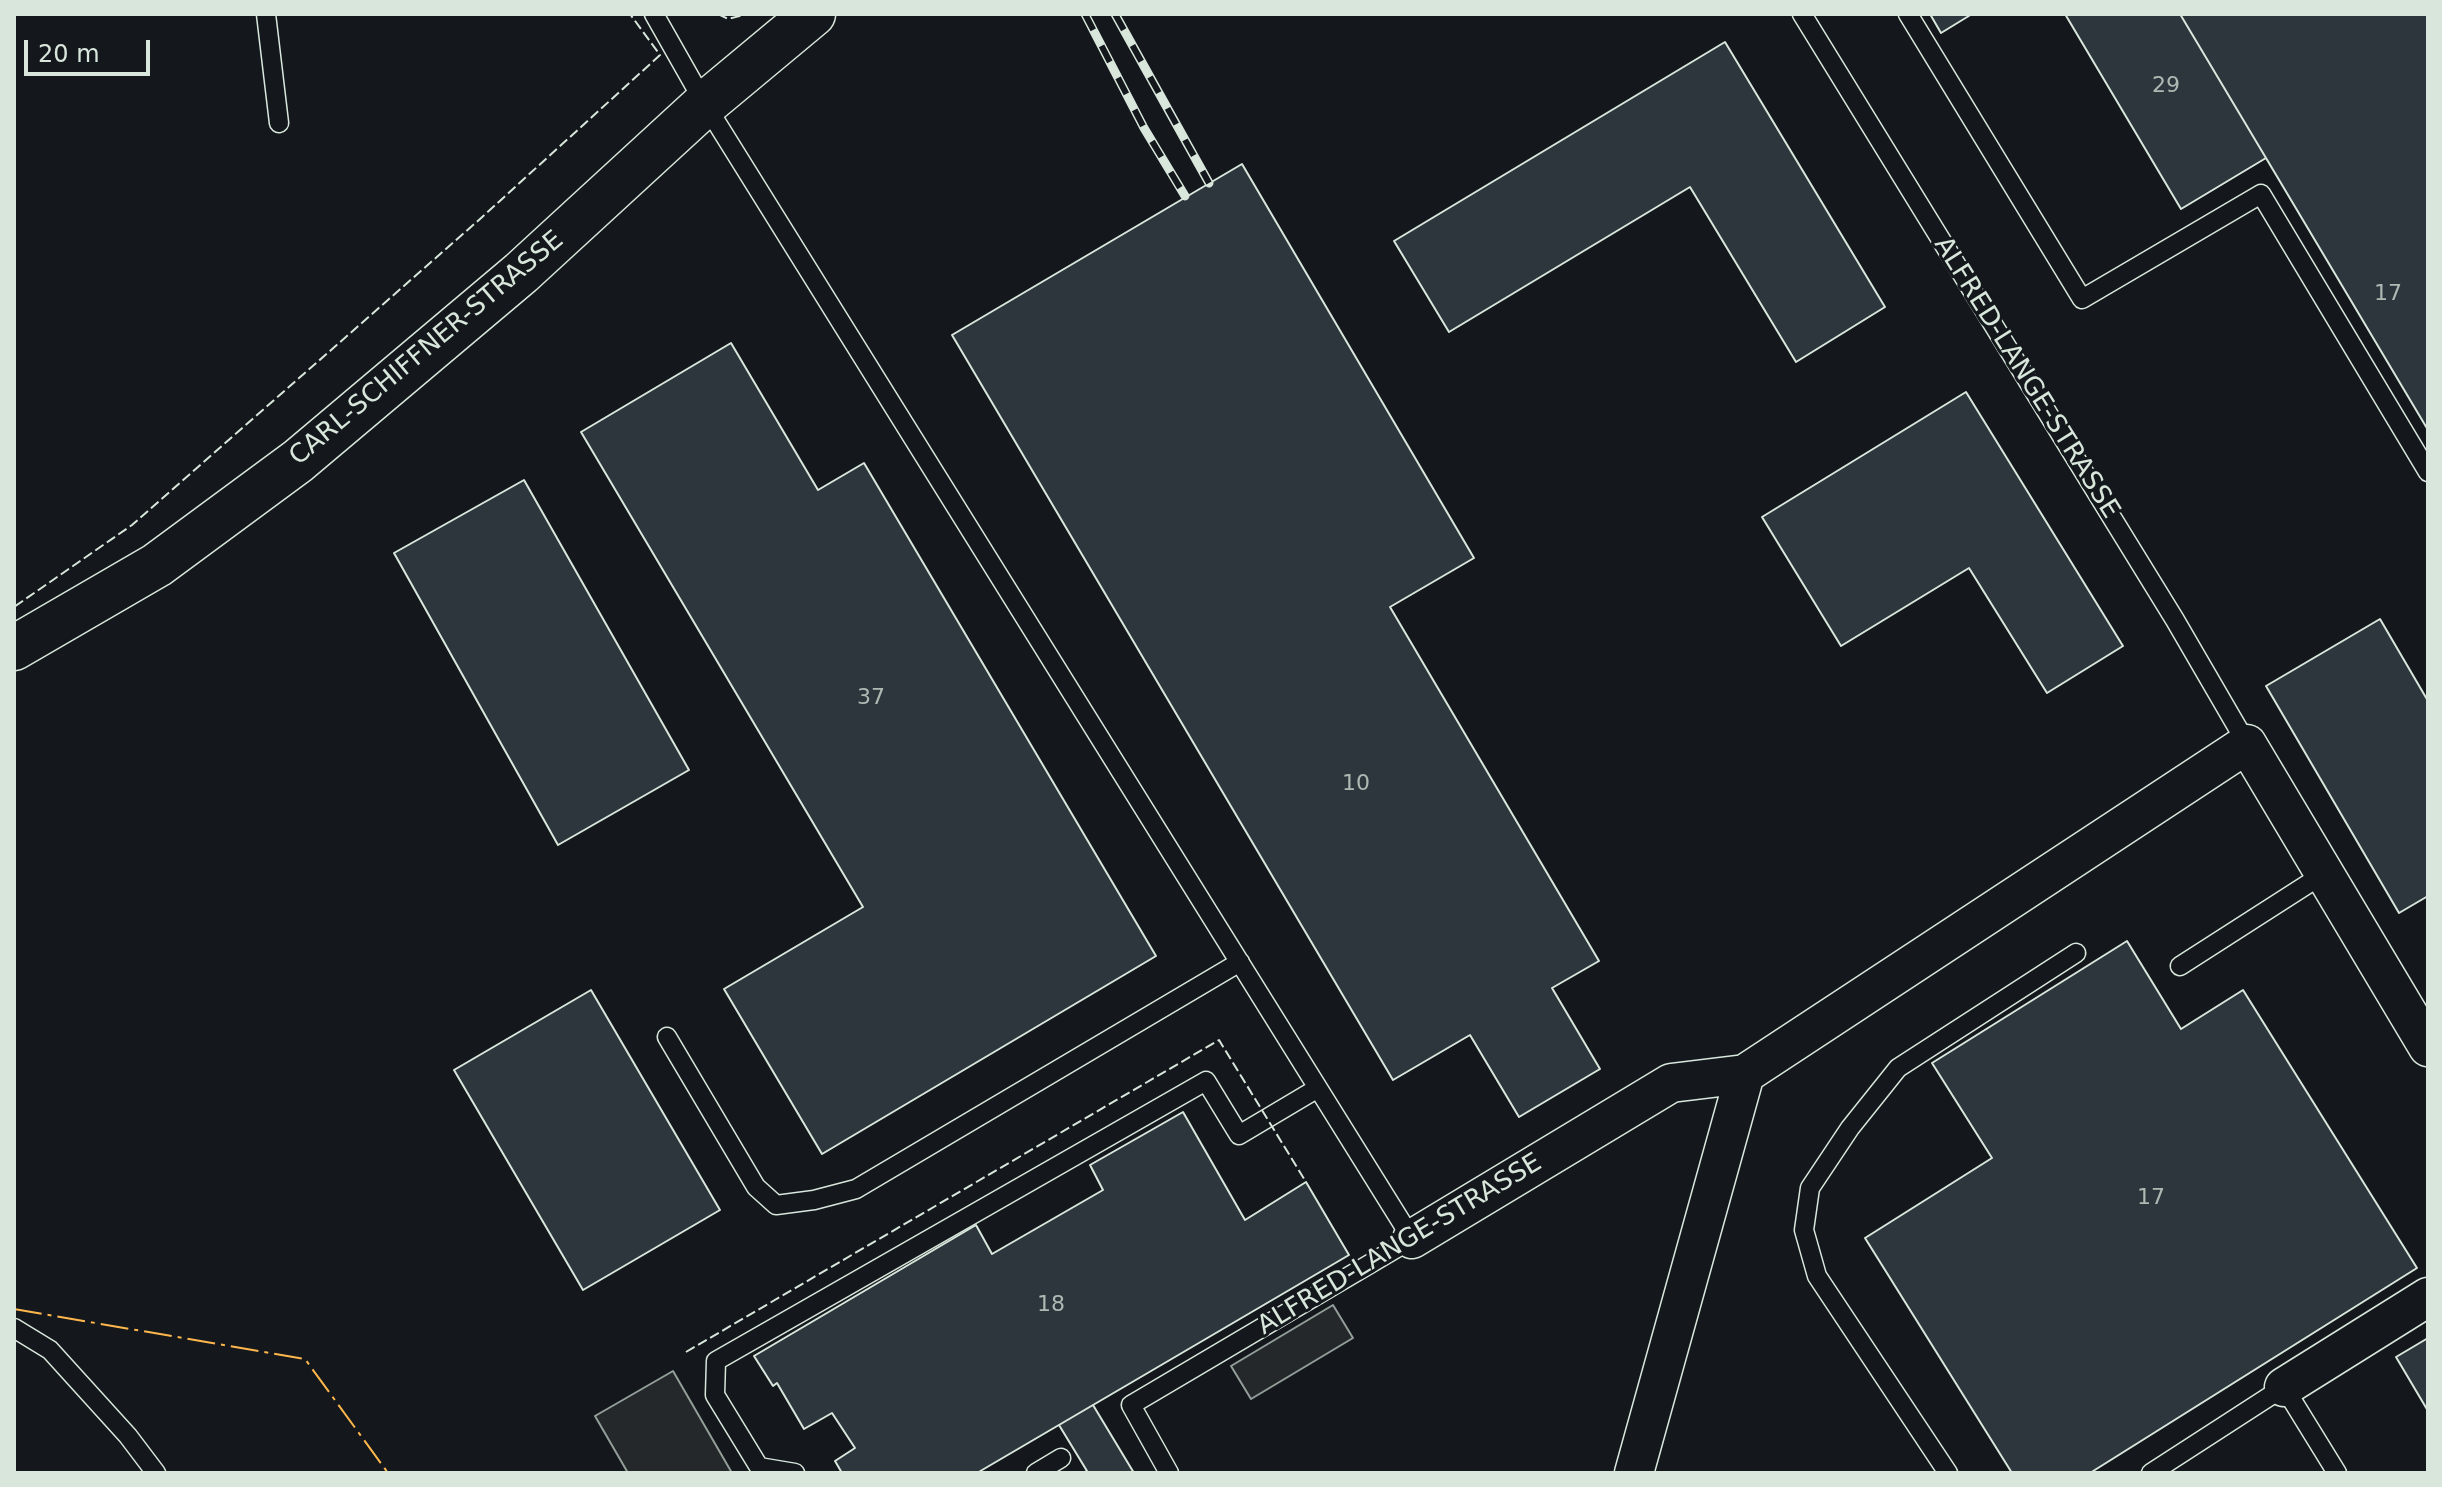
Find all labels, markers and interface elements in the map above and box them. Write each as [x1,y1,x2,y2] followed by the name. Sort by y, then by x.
[28,24,154,74] scale bar
[38,40,100,68] text: 20 m
[2152,73,2180,99] house number: 29
[284,225,570,473] street label: CARL-SCHIFFNER-STRASSE
[1926,231,2126,525] street label: ALFRED-LANGE-STRASSE
[2374,281,2402,307] house number: 17
[857,685,885,711] house number: 37
[1342,771,1370,797] house number: 10
[1252,1148,1548,1342] street label: ALFRED-LANGE-STRASSE
[2137,1185,2165,1211] house number: 17
[1037,1292,1065,1318] house number: 18

